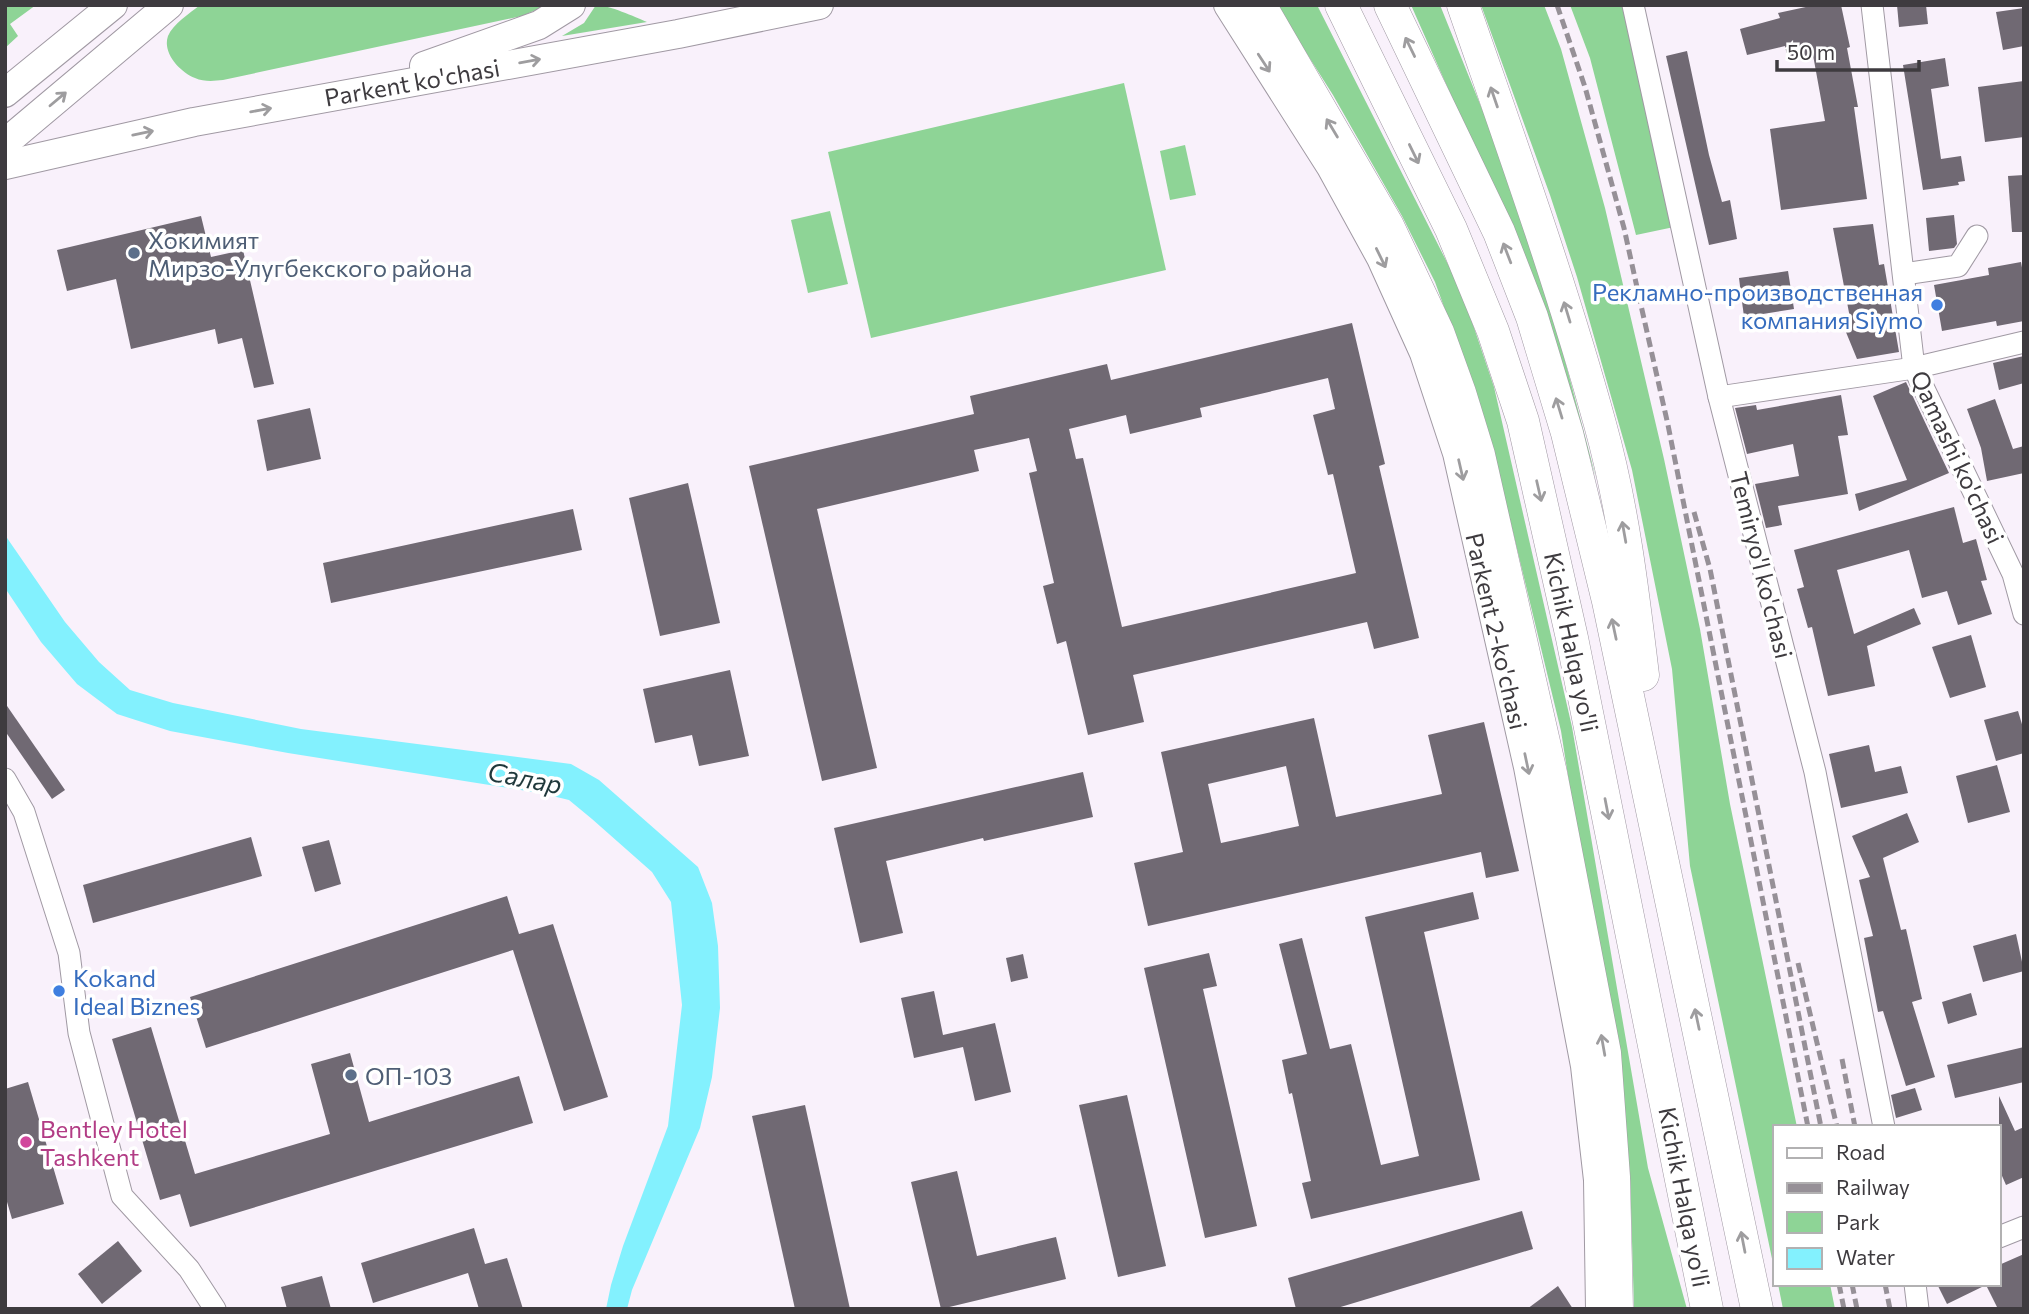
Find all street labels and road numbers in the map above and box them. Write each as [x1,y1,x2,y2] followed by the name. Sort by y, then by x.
[322,52,502,112] street label: Parkent ko'chasi
[1905,366,2011,548] street label: Qamashi ko'chasi
[1725,469,1799,661] street label: Temiryo'l ko'chasi
[1460,530,1534,732] street label: Parkent 2-ko'chasi
[1539,550,1605,734] street label: Kichik Halqa yo'li
[1653,1104,1717,1290] street label: Kichik Halqa yo'li

